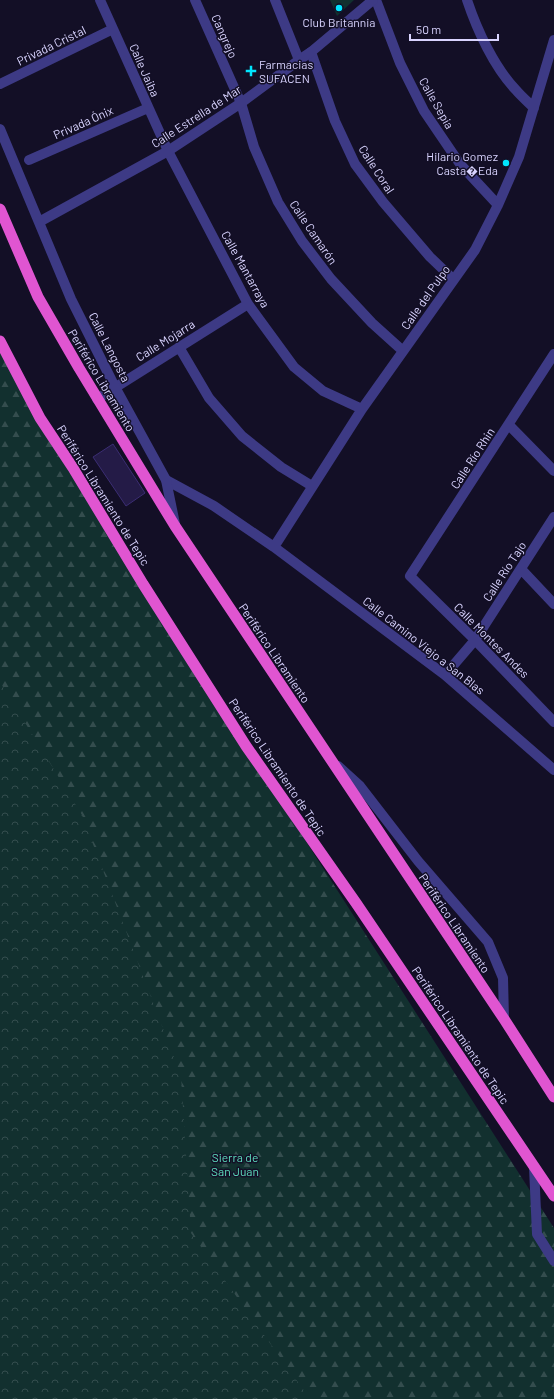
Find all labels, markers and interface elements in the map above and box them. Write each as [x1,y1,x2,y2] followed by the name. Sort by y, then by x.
[334,3,344,13] marker: Club Britannia
[209,12,241,60] street label: Cangrejo
[302,15,376,29] place label: Club Britannia
[410,16,498,42] scale bar
[14,22,88,68] street label: Privada Cristal
[416,22,441,36] text: 50 m
[127,41,163,99] street label: Calle Jaiba
[259,57,313,85] place label: Farmacias SUFACEN
[246,66,256,76] marker: Farmacias SUFACEN
[417,75,457,131] street label: Calle Sepia
[148,81,244,150] street label: Calle Estrella de Mar
[51,102,115,141] street label: Privada Ónix
[356,142,398,196] street label: Calle Coral
[426,149,498,177] place label: Hilario Gomez Casta�Eda
[501,158,511,168] marker: Hilario Gomez Casta�Eda
[287,197,341,267] street label: Calle Camarón
[219,228,273,310] street label: Calle Mantarraya
[398,262,452,332] street label: Calle del Pulpo
[86,310,134,384] street label: Calle Langosta
[133,316,197,364] street label: Calle Mojarra
[66,326,138,434] street label: Periférico Libramiento
[55,422,153,568] street label: Periférico Libramiento de Tepic
[447,425,497,491] street label: Calle Río Rhin
[479,538,529,604] street label: Calle Río Tajo
[360,593,488,697] street label: Calle Camino Viejo a San Blas
[452,600,533,681] street label: Calle Montes Andes
[237,601,313,705] street label: Periférico Libramiento
[227,696,329,838] street label: Periférico Libramiento de Tepic
[417,871,493,975] street label: Periférico Libramiento
[410,964,512,1106] street label: Periférico Libramiento de Tepic
[211,1150,259,1178] park label: Sierra de San Juan

